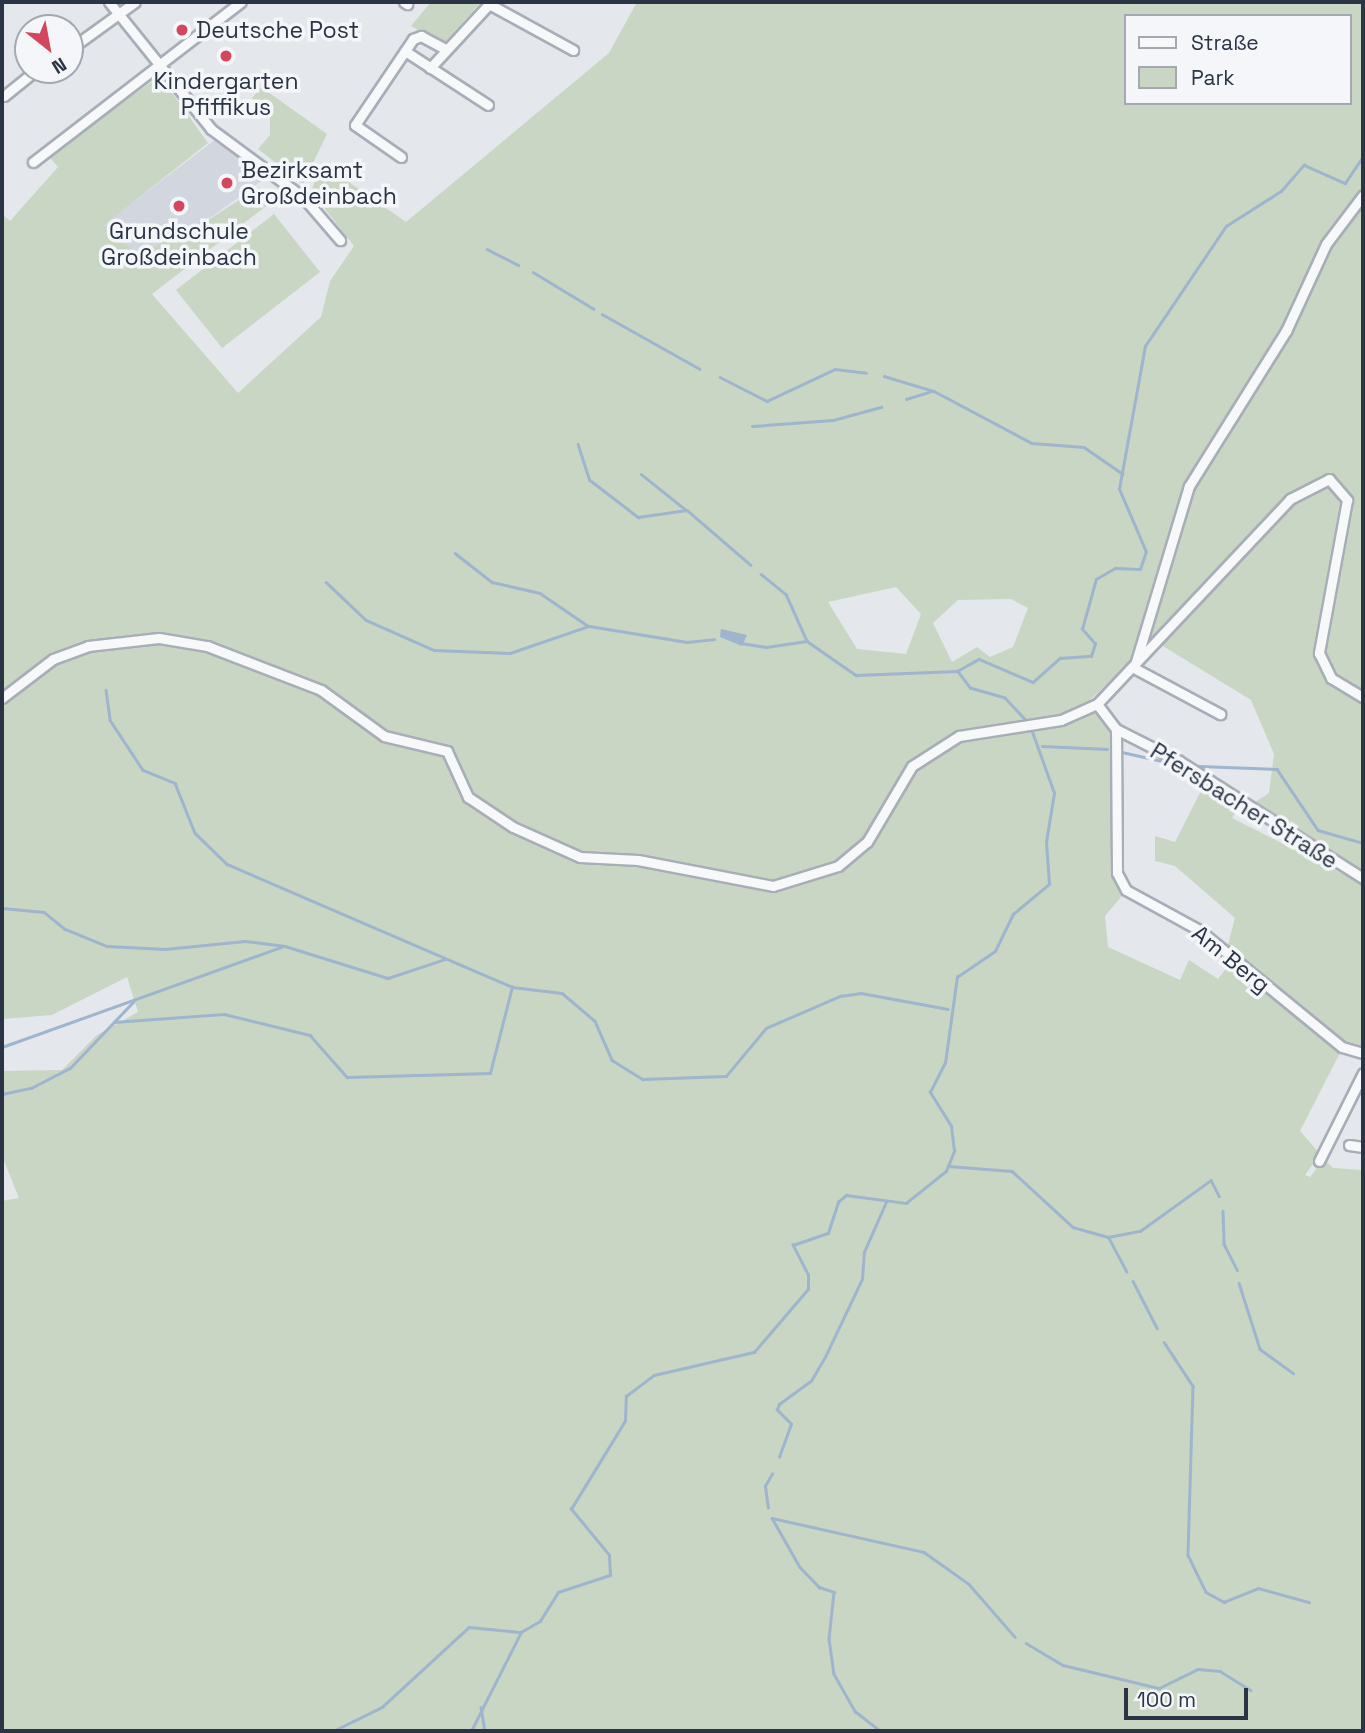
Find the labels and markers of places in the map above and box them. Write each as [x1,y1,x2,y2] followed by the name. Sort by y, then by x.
[196,16,359,44] place label: Deutsche Post
[174,22,190,38] marker: Deutsche Post
[218,48,234,64] marker: Kindergarten Pfiffikus
[154,67,298,121] place label: Kindergarten Pfiffikus
[241,156,397,210] place label: Bezirksamt Großdeinbach
[219,175,235,191] marker: Bezirksamt Großdeinbach
[171,198,187,214] marker: Grundschule Großdeinbach
[101,217,257,271] place label: Grundschule Großdeinbach

